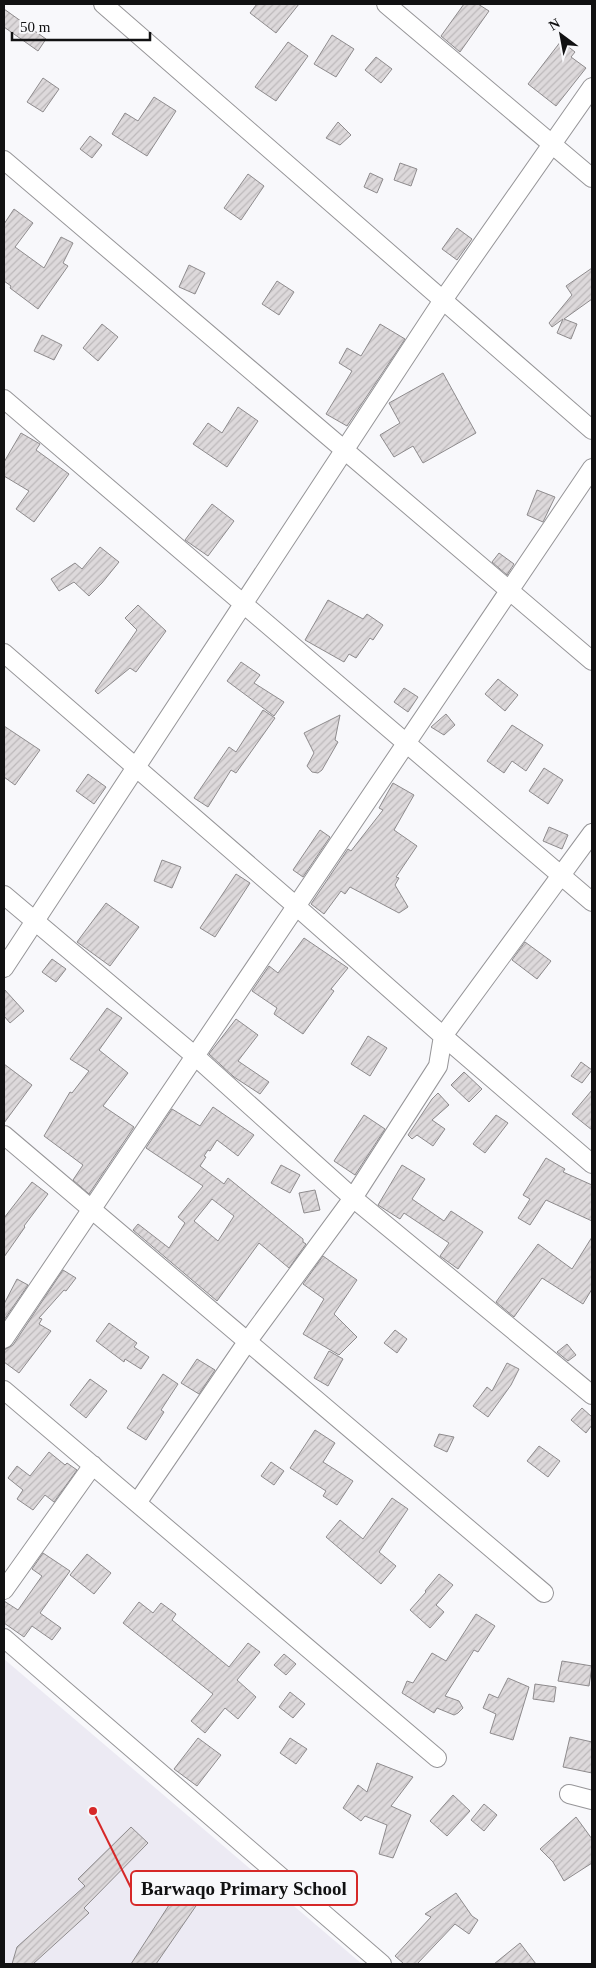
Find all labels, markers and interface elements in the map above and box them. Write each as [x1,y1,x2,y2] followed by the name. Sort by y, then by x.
[12,10,150,42] scale bar
[536,10,586,60] north arrow
[546,15,563,33] text: N
[20,19,51,35] text: 50 m
[131,1871,357,1905] callout: Barwaqo Primary School
[141,1878,347,1899] text: Barwaqo Primary School

